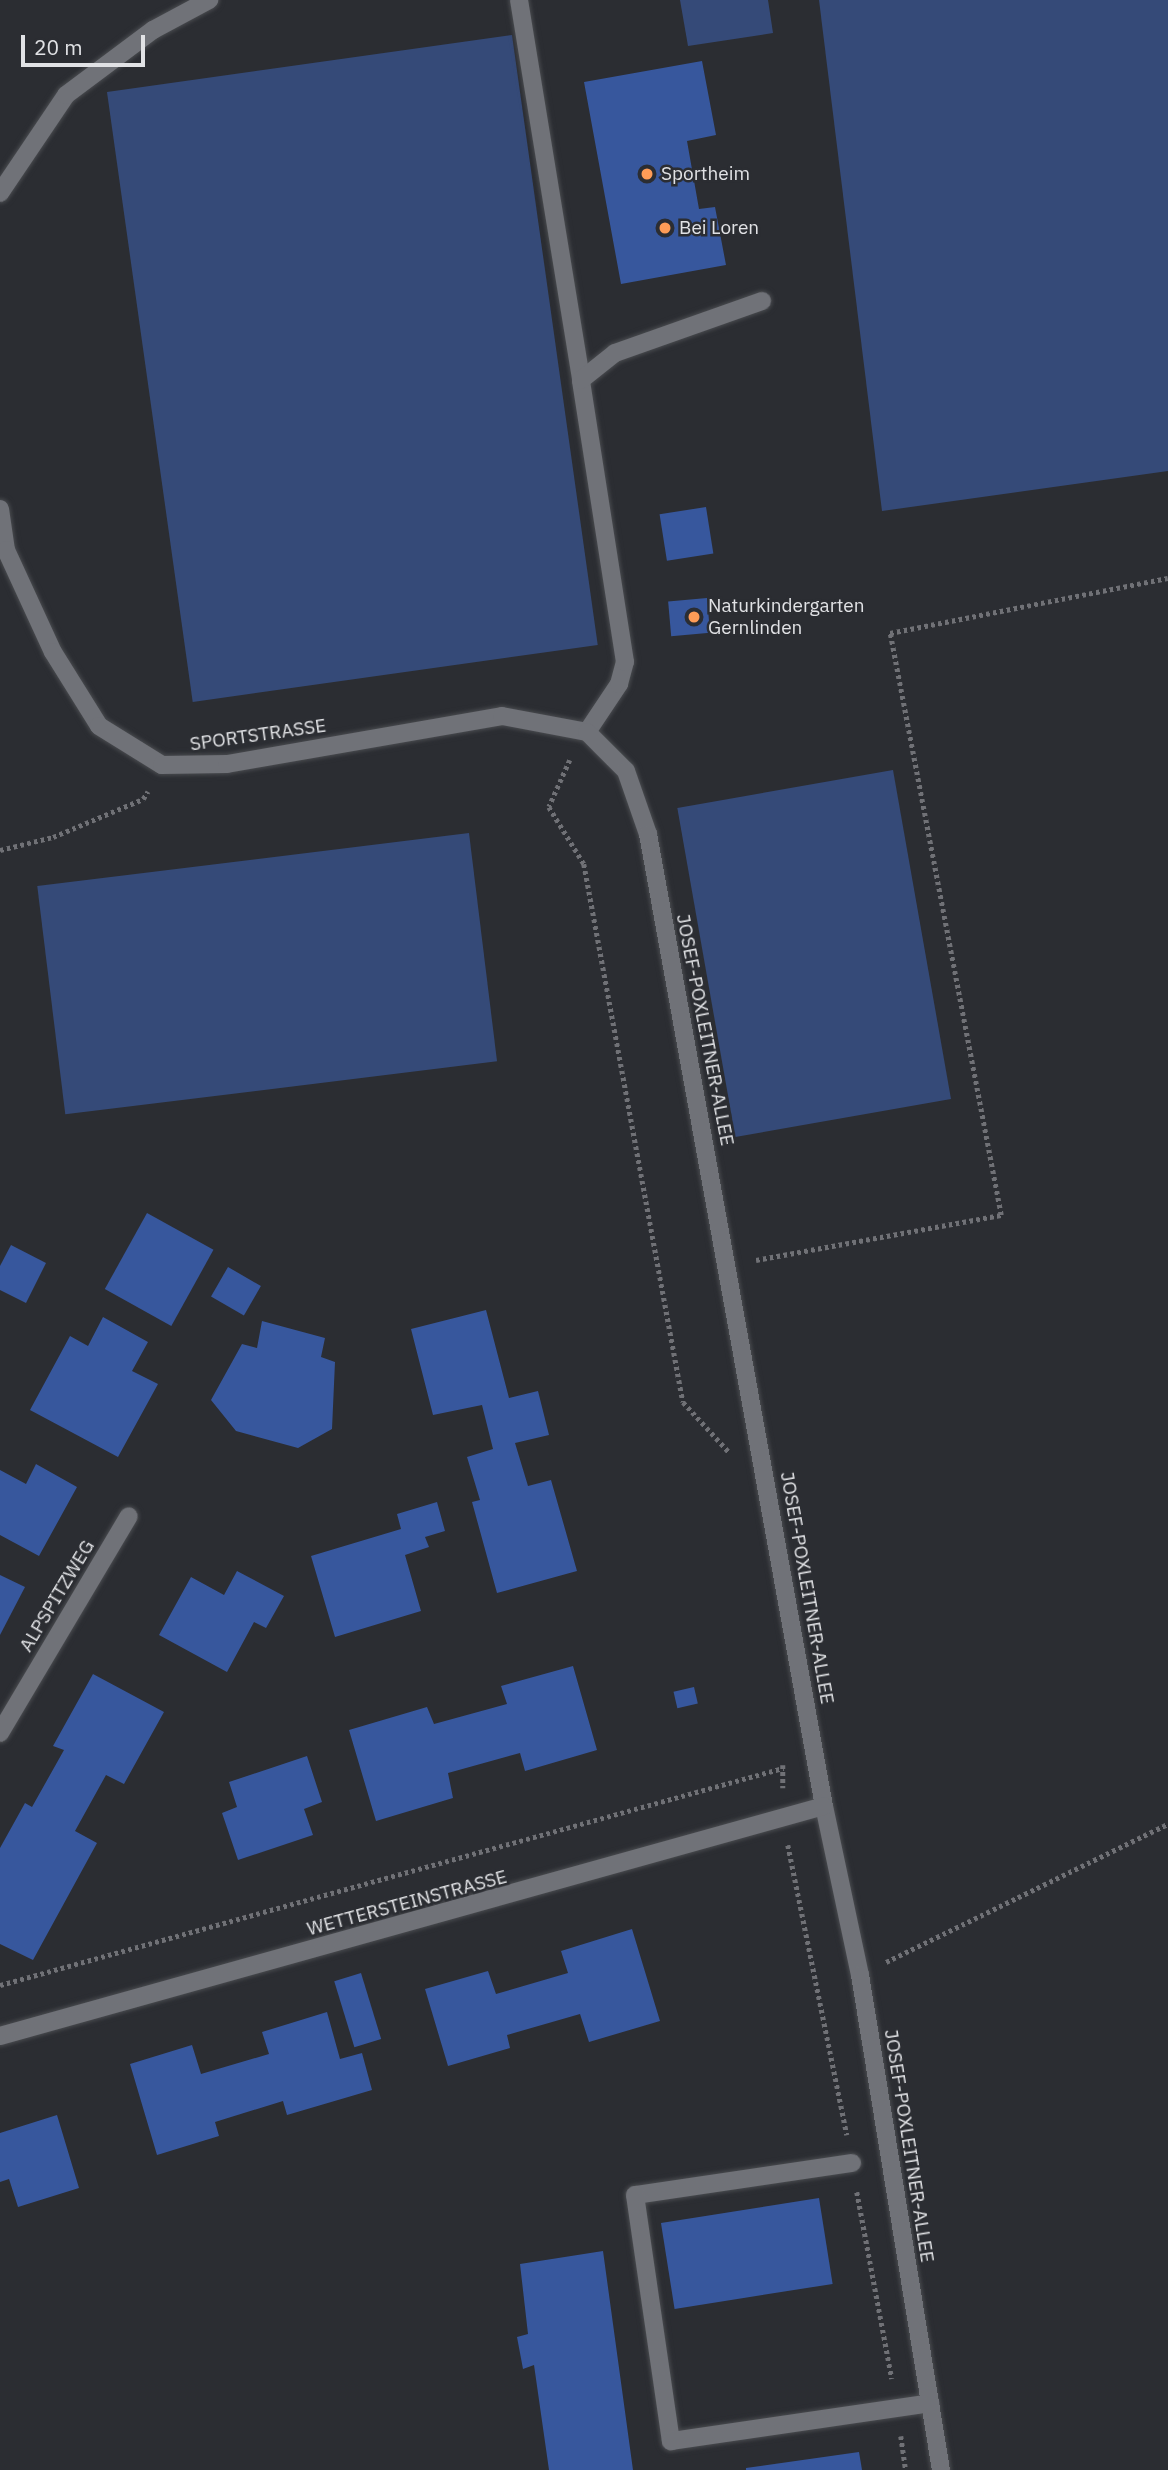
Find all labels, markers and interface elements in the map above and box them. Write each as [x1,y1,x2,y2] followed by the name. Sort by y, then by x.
[24,21,149,65] scale bar
[34,33,83,61] text: 20 m
[661,163,750,185] place label: Sportheim
[639,166,655,182] marker: Sportheim
[679,217,759,239] place label: Bei Loren
[657,220,673,236] marker: Bei Loren
[708,595,865,639] place label: Naturkindergarten Gernlinden
[686,609,702,625] marker: Naturkindergarten Gernlinden
[188,714,328,756] street label: SPORTSTRASSE
[671,912,739,1148] street label: JOSEF-POXLEITNER-ALLEE
[775,1470,839,1706] street label: JOSEF-POXLEITNER-ALLEE
[15,1536,99,1656] street label: ALPSPITZWEG
[304,1865,510,1941] street label: WETTERSTEINSTRASSE
[879,2028,939,2264] street label: JOSEF-POXLEITNER-ALLEE

